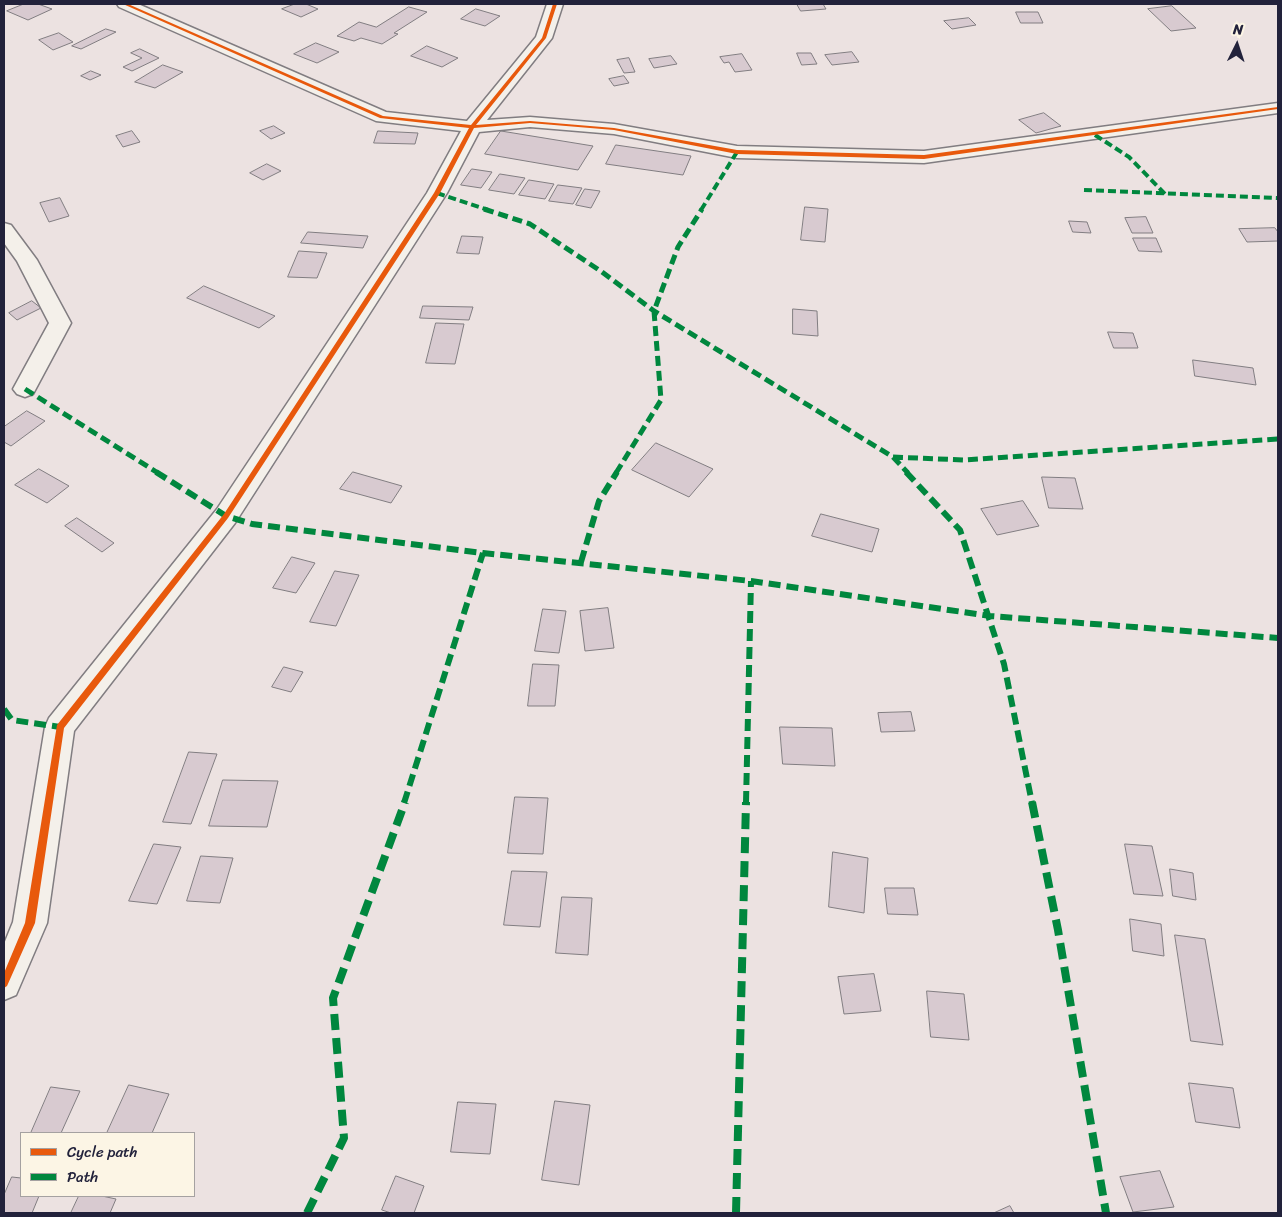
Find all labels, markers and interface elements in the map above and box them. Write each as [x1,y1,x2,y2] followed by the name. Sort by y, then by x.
[1232,17,1244,42] text: N
[1212,20,1262,70] north arrow
[20,1132,195,1197] legend
[67,1139,137,1165] text: Cycle path
[67,1164,98,1190] text: Path

